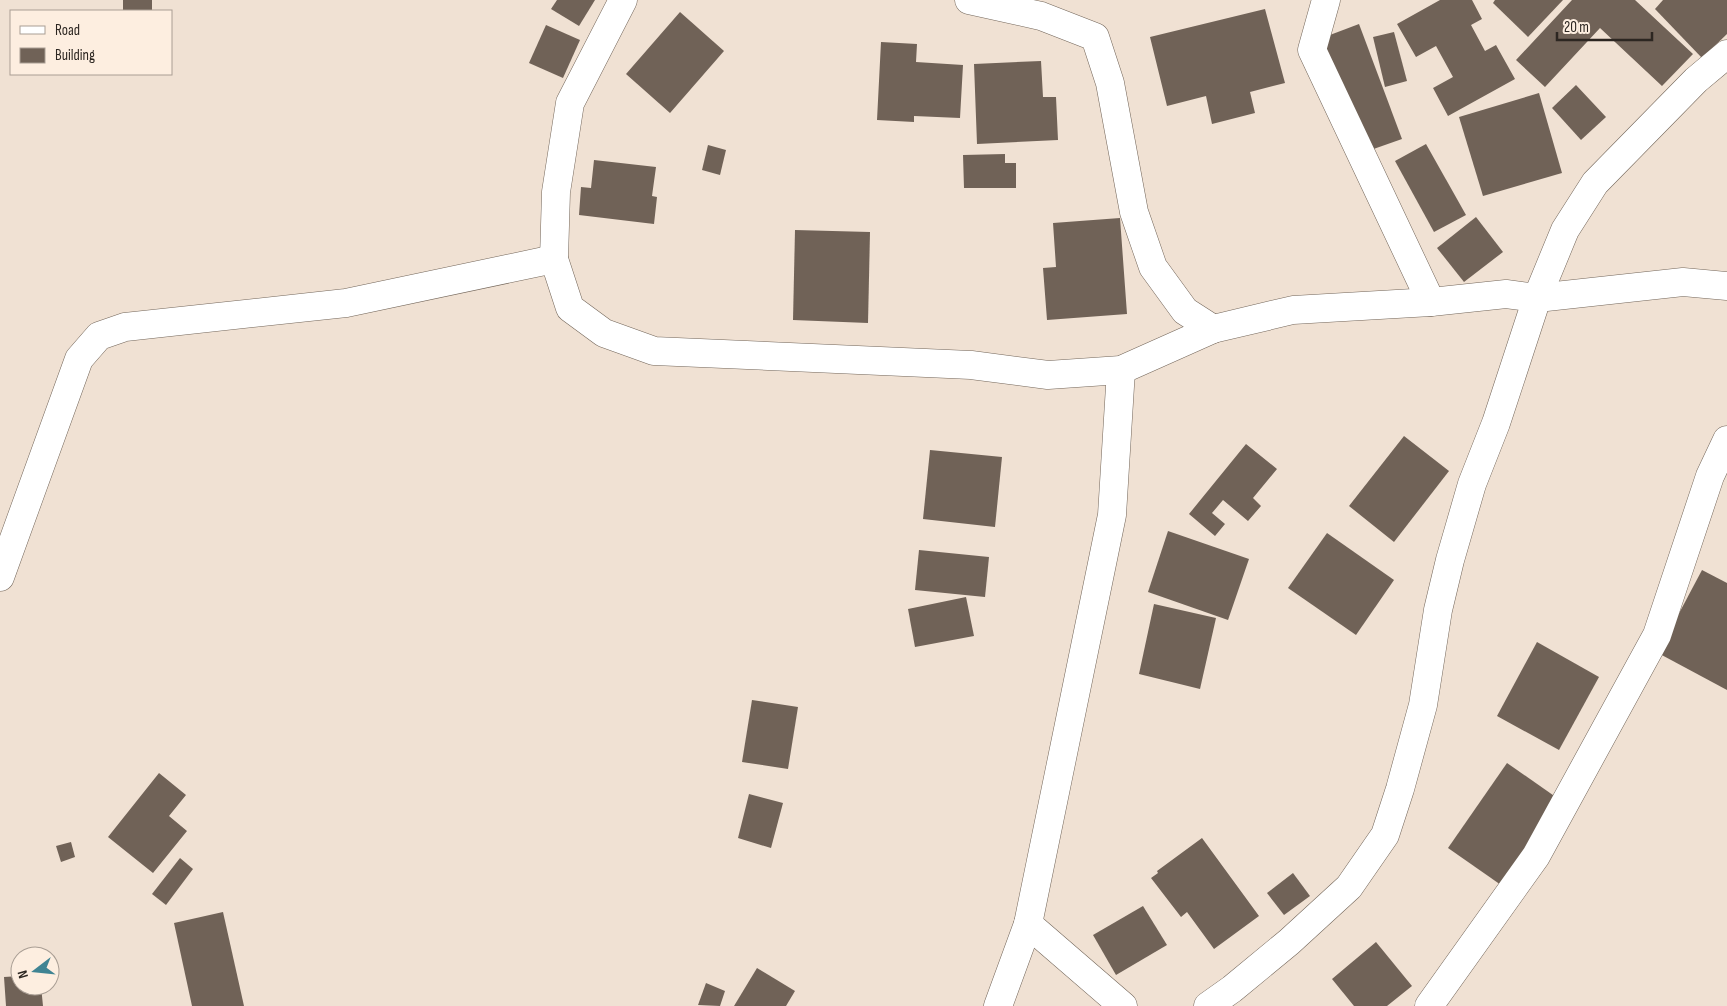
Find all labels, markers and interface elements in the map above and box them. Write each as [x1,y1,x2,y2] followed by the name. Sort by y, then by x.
[10,10,172,75] legend
[1557,10,1652,42] scale bar
[1564,18,1589,37] text: 20 m
[55,21,80,40] text: Road
[55,46,95,65] text: Building
[10,946,60,996] north arrow
[14,969,32,980] text: N

